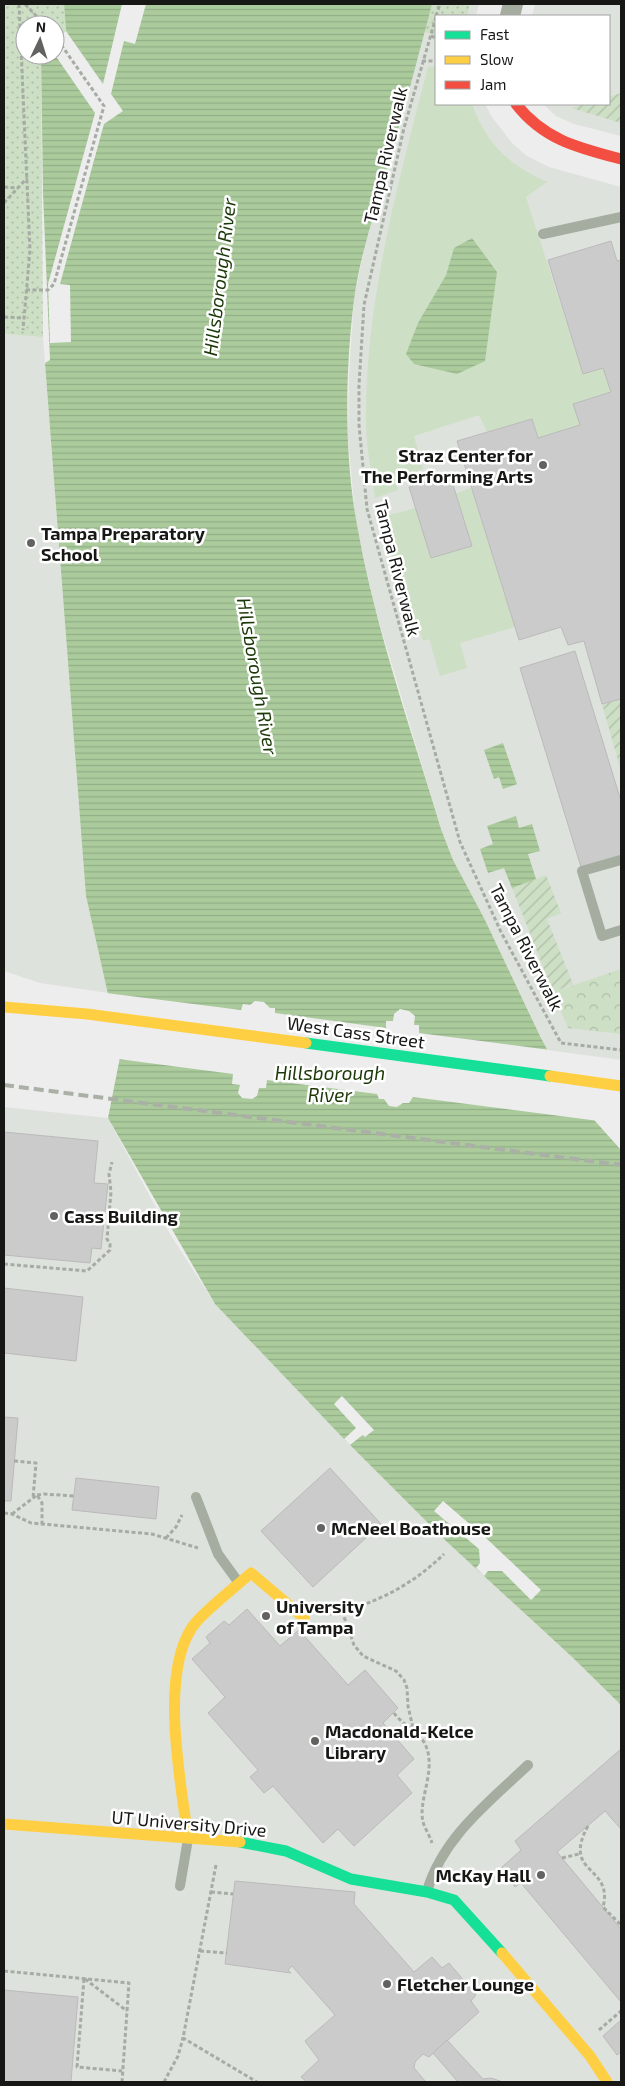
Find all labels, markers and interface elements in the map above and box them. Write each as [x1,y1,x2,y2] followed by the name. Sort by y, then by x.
[15,15,65,65] north arrow
[435,15,610,105] legend
[35,18,47,35] text: N
[480,25,510,43] text: Fast
[480,50,514,68] text: Slow
[480,75,506,93] text: Jam
[359,84,411,226] street label: Tampa Riverwalk
[198,196,240,357] water label: Hillsborough River
[361,444,533,487] place label: Straz Center for The Performing Arts
[537,459,549,471] marker: Straz Center for The Performing Arts
[370,498,426,638] street label: Tampa Riverwalk
[41,522,206,565] place label: Tampa Preparatory School
[25,537,37,549] marker: Tampa Preparatory School
[233,596,283,757] water label: Hillsborough River
[485,880,569,1014] street label: Tampa Riverwalk
[286,1011,426,1053] street label: West Cass Street
[275,1061,385,1106] water label: Hillsborough River
[64,1205,178,1227] place label: Cass Building
[48,1210,60,1222] marker: Cass Building
[331,1517,491,1539] place label: McNeel Boathouse
[315,1522,327,1534] marker: McNeel Boathouse
[276,1595,365,1638] place label: University of Tampa
[260,1610,272,1622] marker: University of Tampa
[325,1720,474,1763] place label: Macdonald-Kelce Library
[309,1735,321,1747] marker: Macdonald-Kelce Library
[111,1805,267,1841] street label: UT University Drive
[436,1864,531,1886] place label: McKay Hall
[535,1869,547,1881] marker: McKay Hall
[397,1973,534,1995] place label: Fletcher Lounge
[381,1978,393,1990] marker: Fletcher Lounge

